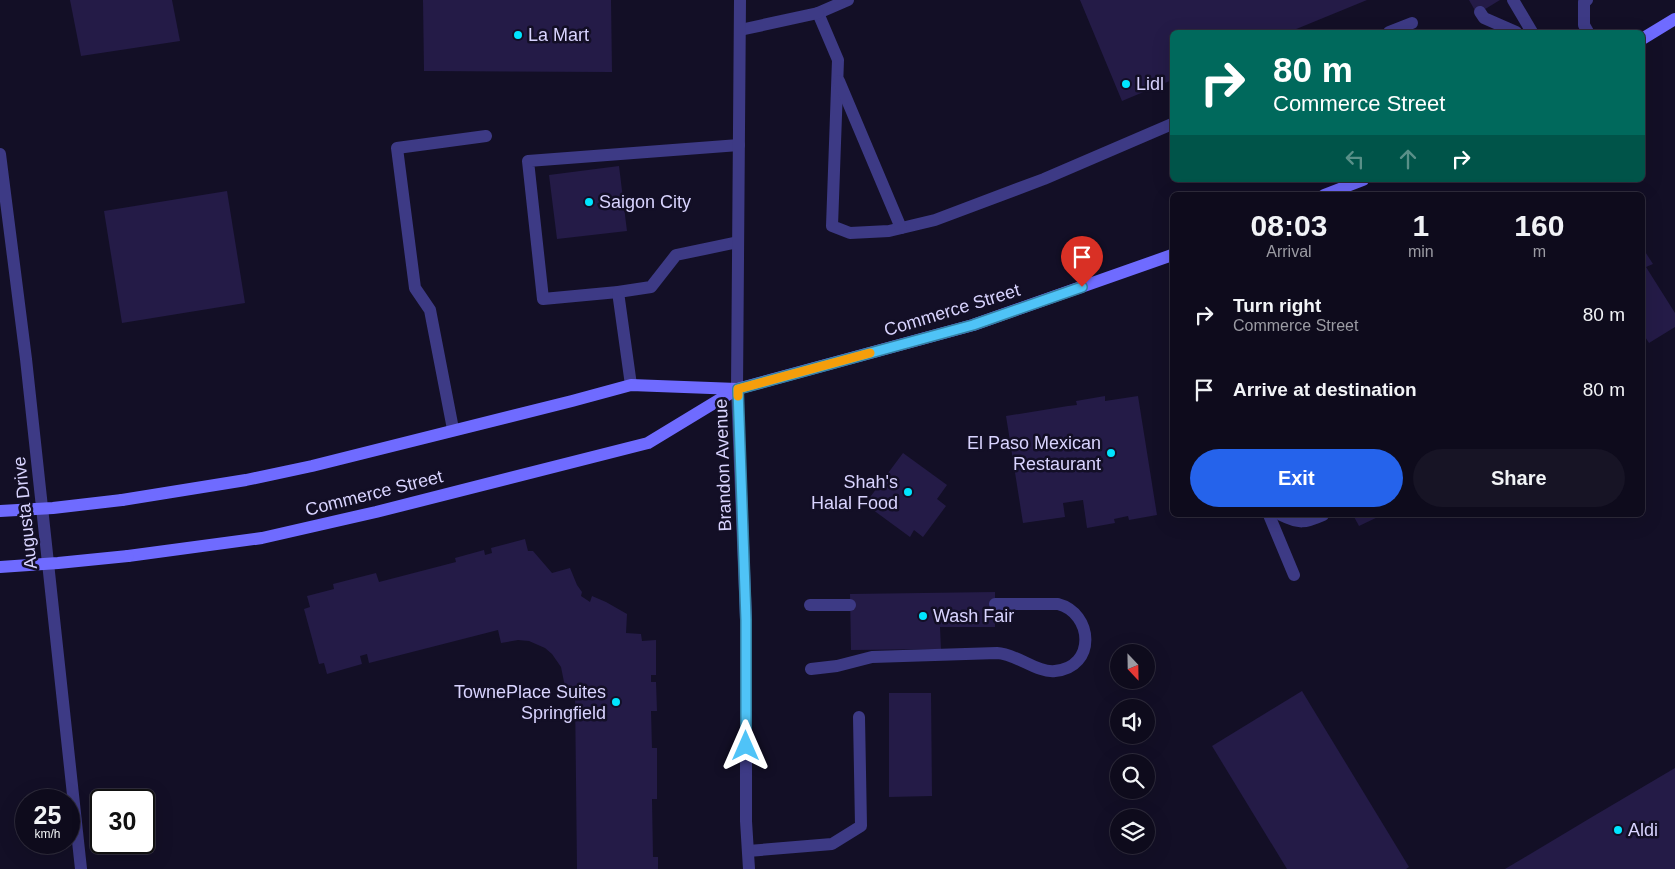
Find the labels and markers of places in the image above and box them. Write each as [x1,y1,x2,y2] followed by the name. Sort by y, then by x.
[528,25,589,45] place label: La Mart
[512,29,524,41] marker: La Mart
[1136,74,1164,94] place label: Lidl
[1120,78,1132,90] marker: Lidl
[599,192,691,212] place label: Saigon City
[583,196,595,208] marker: Saigon City
[1061,236,1103,287] pin
[967,433,1101,474] place label: El Paso Mexican Restaurant
[1105,447,1117,459] marker: El Paso Mexican Restaurant
[811,472,898,513] place label: Shah's Halal Food
[902,486,914,498] marker: Shah's Halal Food
[933,606,1014,626] place label: Wash Fair
[917,610,929,622] marker: Wash Fair
[454,682,606,723] place label: TownePlace Suites Springfield
[610,696,622,708] marker: TownePlace Suites Springfield
[1628,820,1658,840] place label: Aldi
[1612,824,1624,836] marker: Aldi

